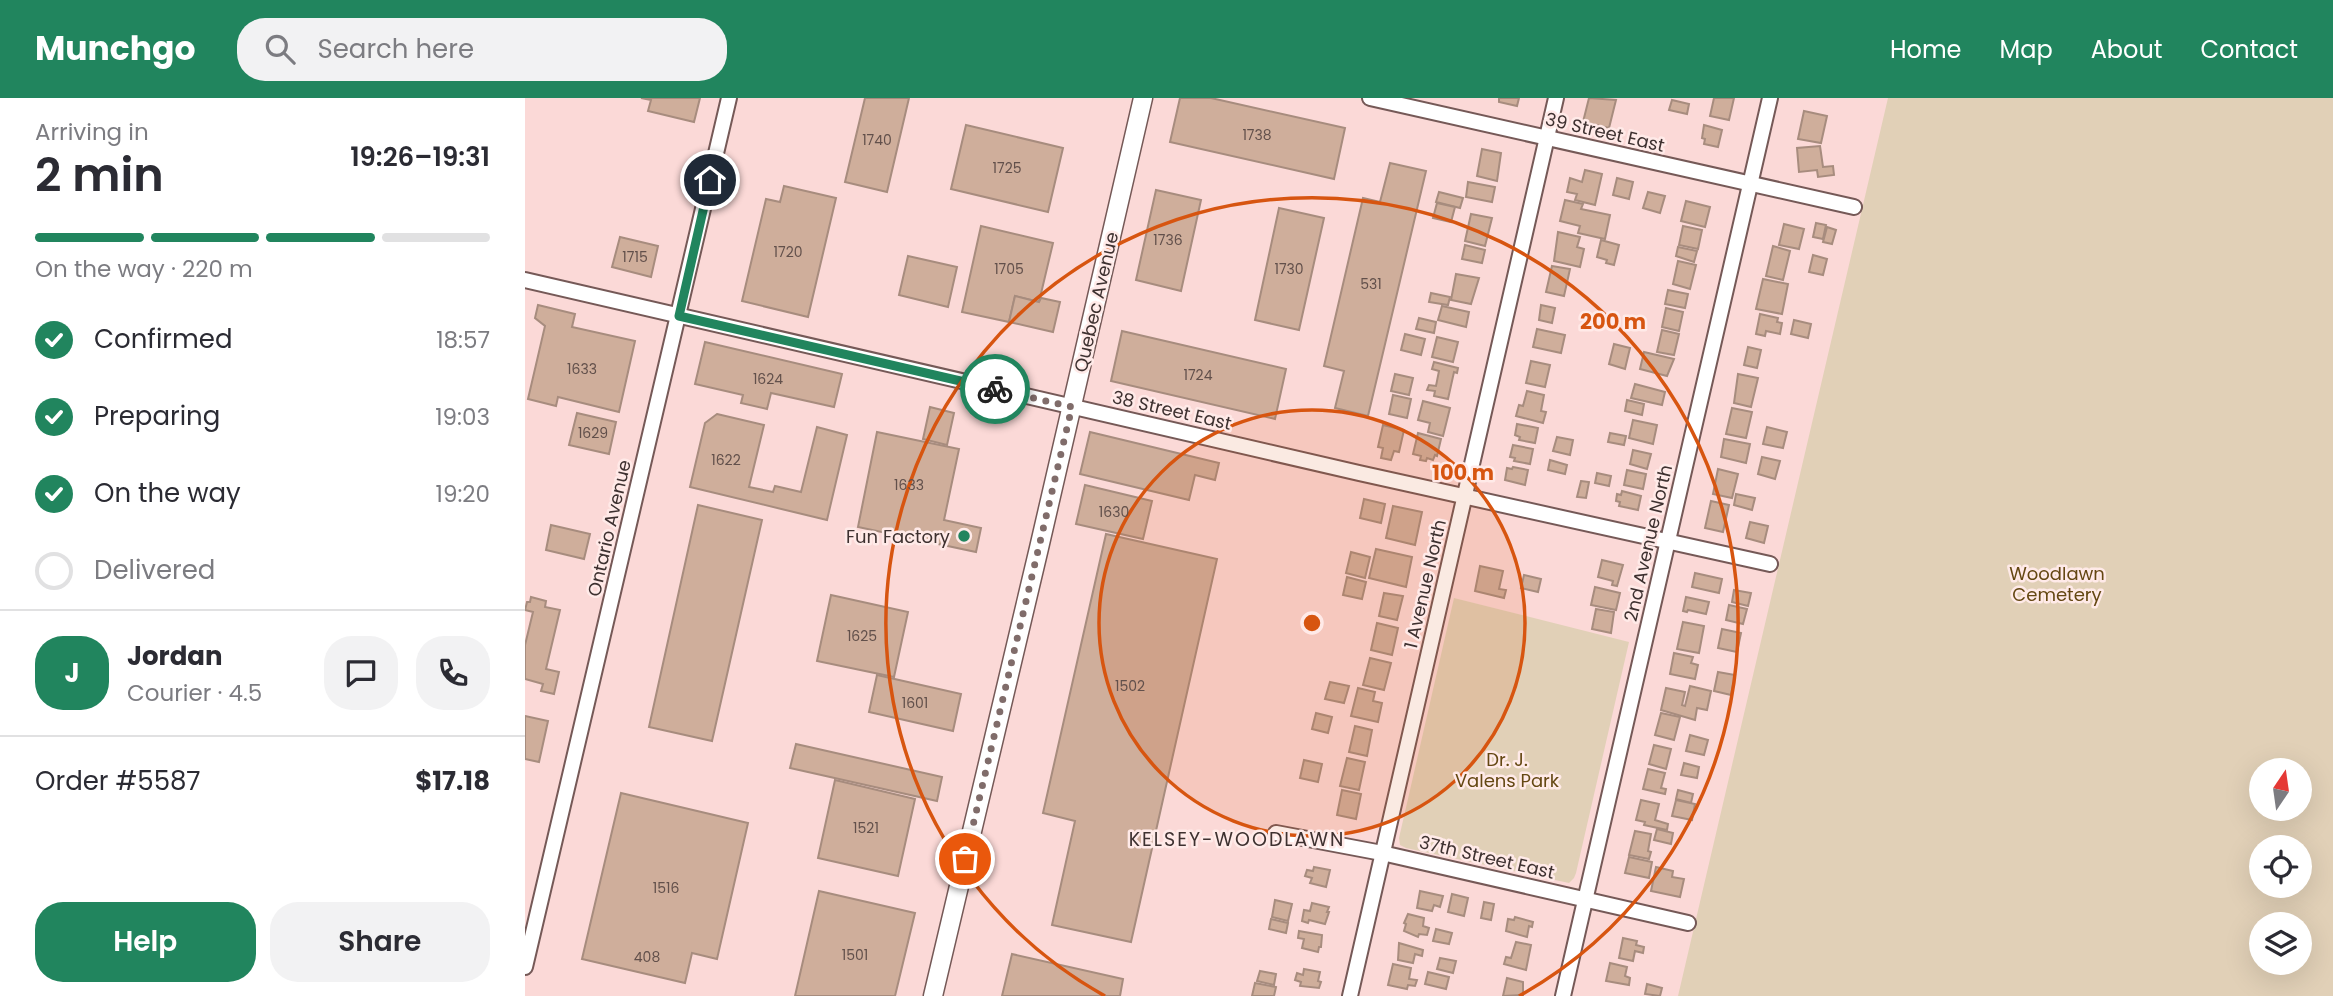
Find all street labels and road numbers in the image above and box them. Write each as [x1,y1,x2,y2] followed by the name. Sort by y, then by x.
[1543,106,1667,158] street label: 39 Street East
[1068,229,1124,375] street label: Quebec Avenue
[1110,384,1234,436] street label: 38 Street East
[581,457,637,599] street label: Ontario Avenue
[1618,462,1678,624] street label: 2nd Avenue North
[1398,517,1452,651] street label: 1 Avenue North
[1417,829,1557,885] street label: 37th Street East

